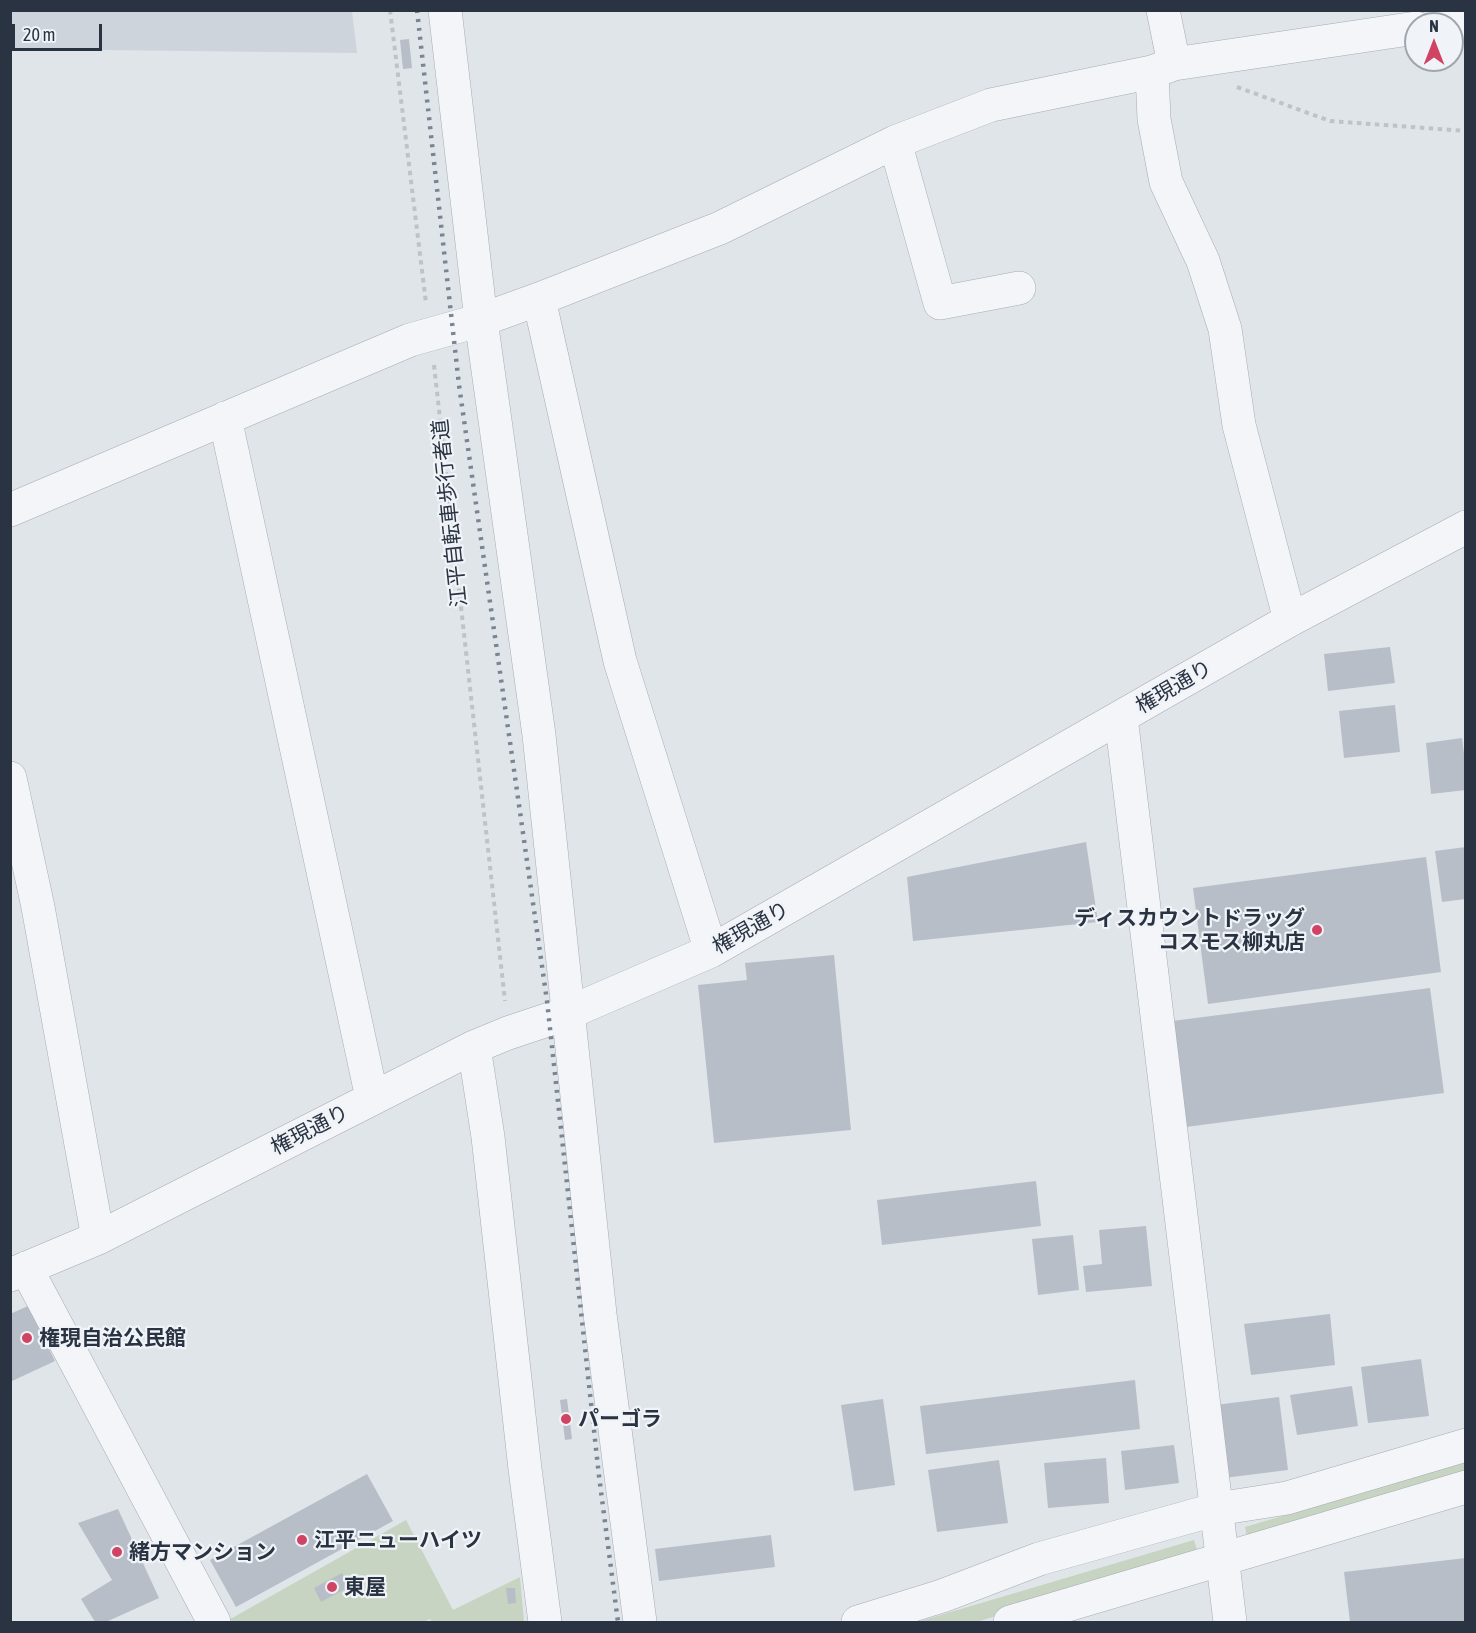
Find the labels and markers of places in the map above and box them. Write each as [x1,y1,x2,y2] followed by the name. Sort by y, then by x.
[1074,905,1305,955] place label: ディスカウントドラッグ コスモス柳丸店
[1310,923,1324,937] marker: ディスカウントドラッグ コスモス柳丸店
[39,1325,186,1351] place label: 権現自治公民館
[20,1331,34,1345] marker: 権現自治公民館
[578,1406,662,1432] place label: パーゴラ
[559,1412,573,1426] marker: パーゴラ
[314,1527,482,1553] place label: 江平ニューハイツ
[295,1533,309,1547] marker: 江平ニューハイツ
[129,1539,276,1565] place label: 緒方マンション
[110,1545,124,1559] marker: 緒方マンション
[344,1574,386,1600] place label: 東屋
[325,1580,339,1594] marker: 東屋

